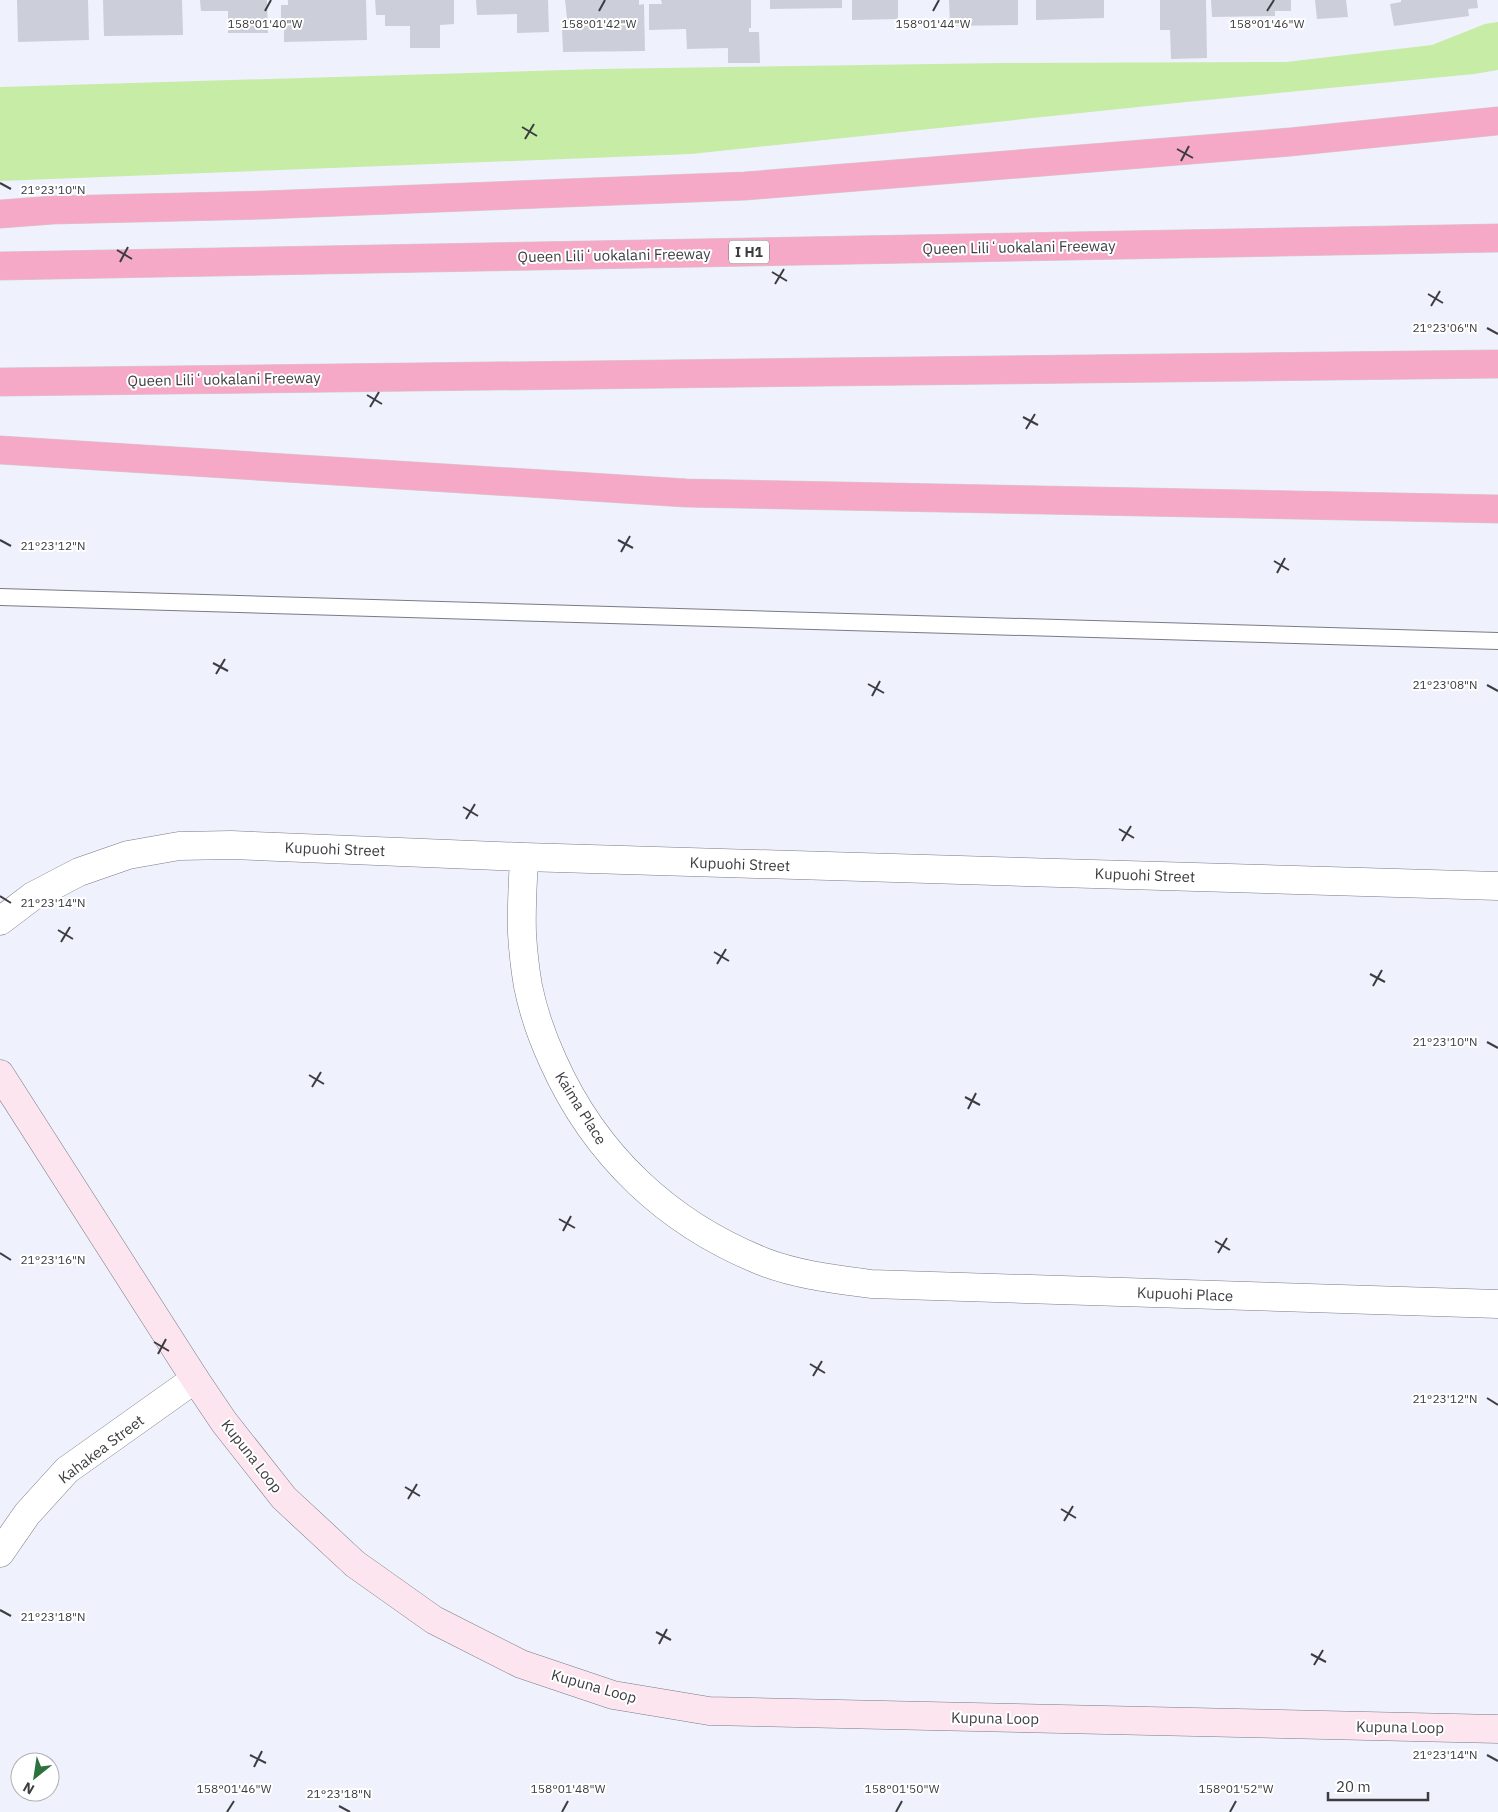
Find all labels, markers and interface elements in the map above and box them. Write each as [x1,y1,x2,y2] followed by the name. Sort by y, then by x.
[228,16,303,31] text: 158°01'40"W
[562,16,637,31] text: 158°01'42"W
[896,16,971,31] text: 158°01'44"W
[1230,16,1305,31] text: 158°01'46"W
[20,182,86,197] text: 21°23'10"N
[922,236,1116,258] street label: Queen Liliʻuokalani Freeway
[729,240,769,264] road number: I H1
[517,244,711,266] street label: Queen Liliʻuokalani Freeway
[1412,320,1478,335] text: 21°23'06"N
[127,368,321,390] street label: Queen Liliʻuokalani Freeway
[20,538,86,553] text: 21°23'12"N
[1412,677,1478,692] text: 21°23'08"N
[284,838,386,860] street label: Kupuohi Street
[689,853,791,875] street label: Kupuohi Street
[1094,864,1196,886] street label: Kupuohi Street
[20,895,86,910] text: 21°23'14"N
[1412,1034,1478,1049] text: 21°23'10"N
[551,1068,611,1148] street label: Kaima Place
[20,1252,86,1267] text: 21°23'16"N
[1137,1283,1233,1305] street label: Kupuohi Place
[1412,1391,1478,1406] text: 21°23'12"N
[54,1411,148,1487] street label: Kahakea Street
[217,1415,287,1497] street label: Kupuna Loop
[20,1609,86,1624] text: 21°23'18"N
[549,1665,639,1707] street label: Kupuna Loop
[951,1708,1039,1728] street label: Kupuna Loop
[1356,1717,1444,1737] street label: Kupuna Loop
[1412,1747,1478,1762] text: 21°23'14"N
[10,1752,60,1802] north arrow
[1328,1770,1428,1802] scale bar
[1336,1777,1371,1796] text: 20 m
[20,1778,37,1799] text: N
[197,1781,272,1796] text: 158°01'46"W
[531,1781,606,1796] text: 158°01'48"W
[865,1781,940,1796] text: 158°01'50"W
[1199,1781,1274,1796] text: 158°01'52"W
[306,1786,372,1801] text: 21°23'18"N

